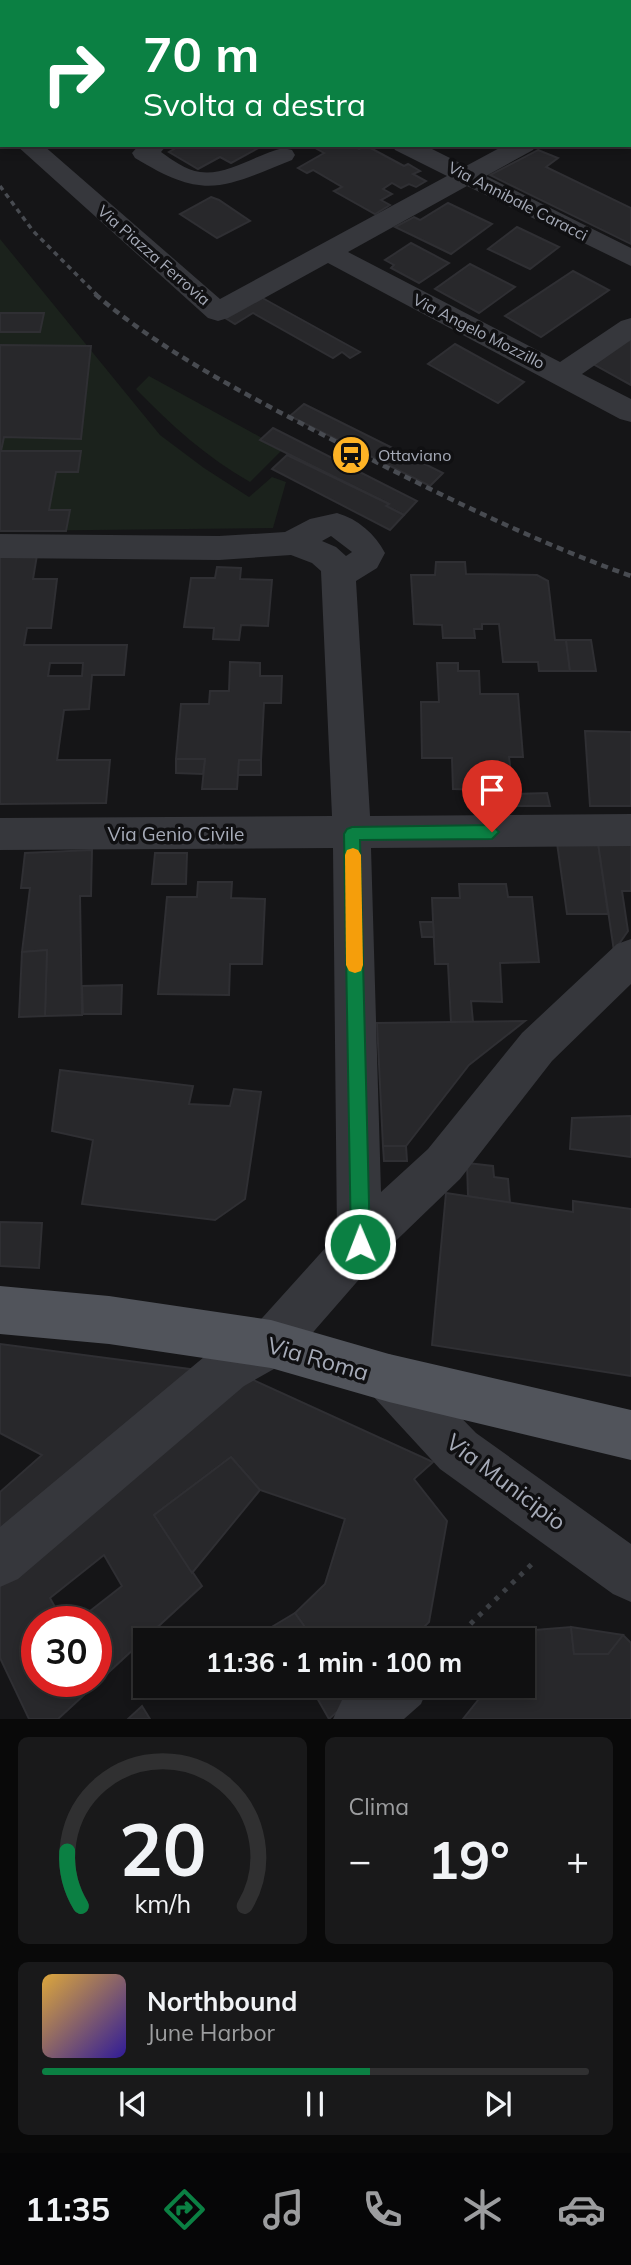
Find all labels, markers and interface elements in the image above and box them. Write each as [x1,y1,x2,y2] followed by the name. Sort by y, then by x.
[143,23,259,84] text: 70 m
[28,28,119,119] icon: right
[143,84,366,124] text: Svolta a destra
[445,157,591,245] street label: Via Annibale Caracci
[94,201,214,309] street label: Via Piazza Ferrovia
[410,289,548,373] street label: Via Angelo Mozzillo
[330,434,372,476] station icon: Ottaviano
[378,445,451,465] place label: Ottaviano
[462,760,522,832] pin
[473,771,511,809] icon: arrive
[108,822,244,846] street label: Via Genio Civile
[323,1207,397,1281] position arrow
[264,1330,372,1387] street label: Via Roma
[441,1427,572,1536] street label: Via Municipio
[21,1606,112,1697] speed limit sign: 30
[206,1646,462,1679] text: 11:36 · 1 min · 100 m
[349,1792,409,1821] text: Clima
[119,1804,206,1895] text: 20
[428,1827,510,1892] text: 19°
[349,1836,371,1884] text: −
[566,1836,589,1884] text: +
[134,1888,191,1919] text: km/h
[147,1985,297,2018] text: Northbound
[147,2018,275,2047] text: June Harbor
[114,2085,152,2123] icon: previous
[296,2085,334,2123] icon: pause
[479,2085,517,2123] icon: next
[160,2185,209,2234] icon: directions
[259,2185,308,2234] icon: music
[358,2185,407,2234] icon: phone
[458,2185,507,2234] icon: climate
[557,2185,606,2234] icon: car
[25,2189,110,2229] text: 11:35

